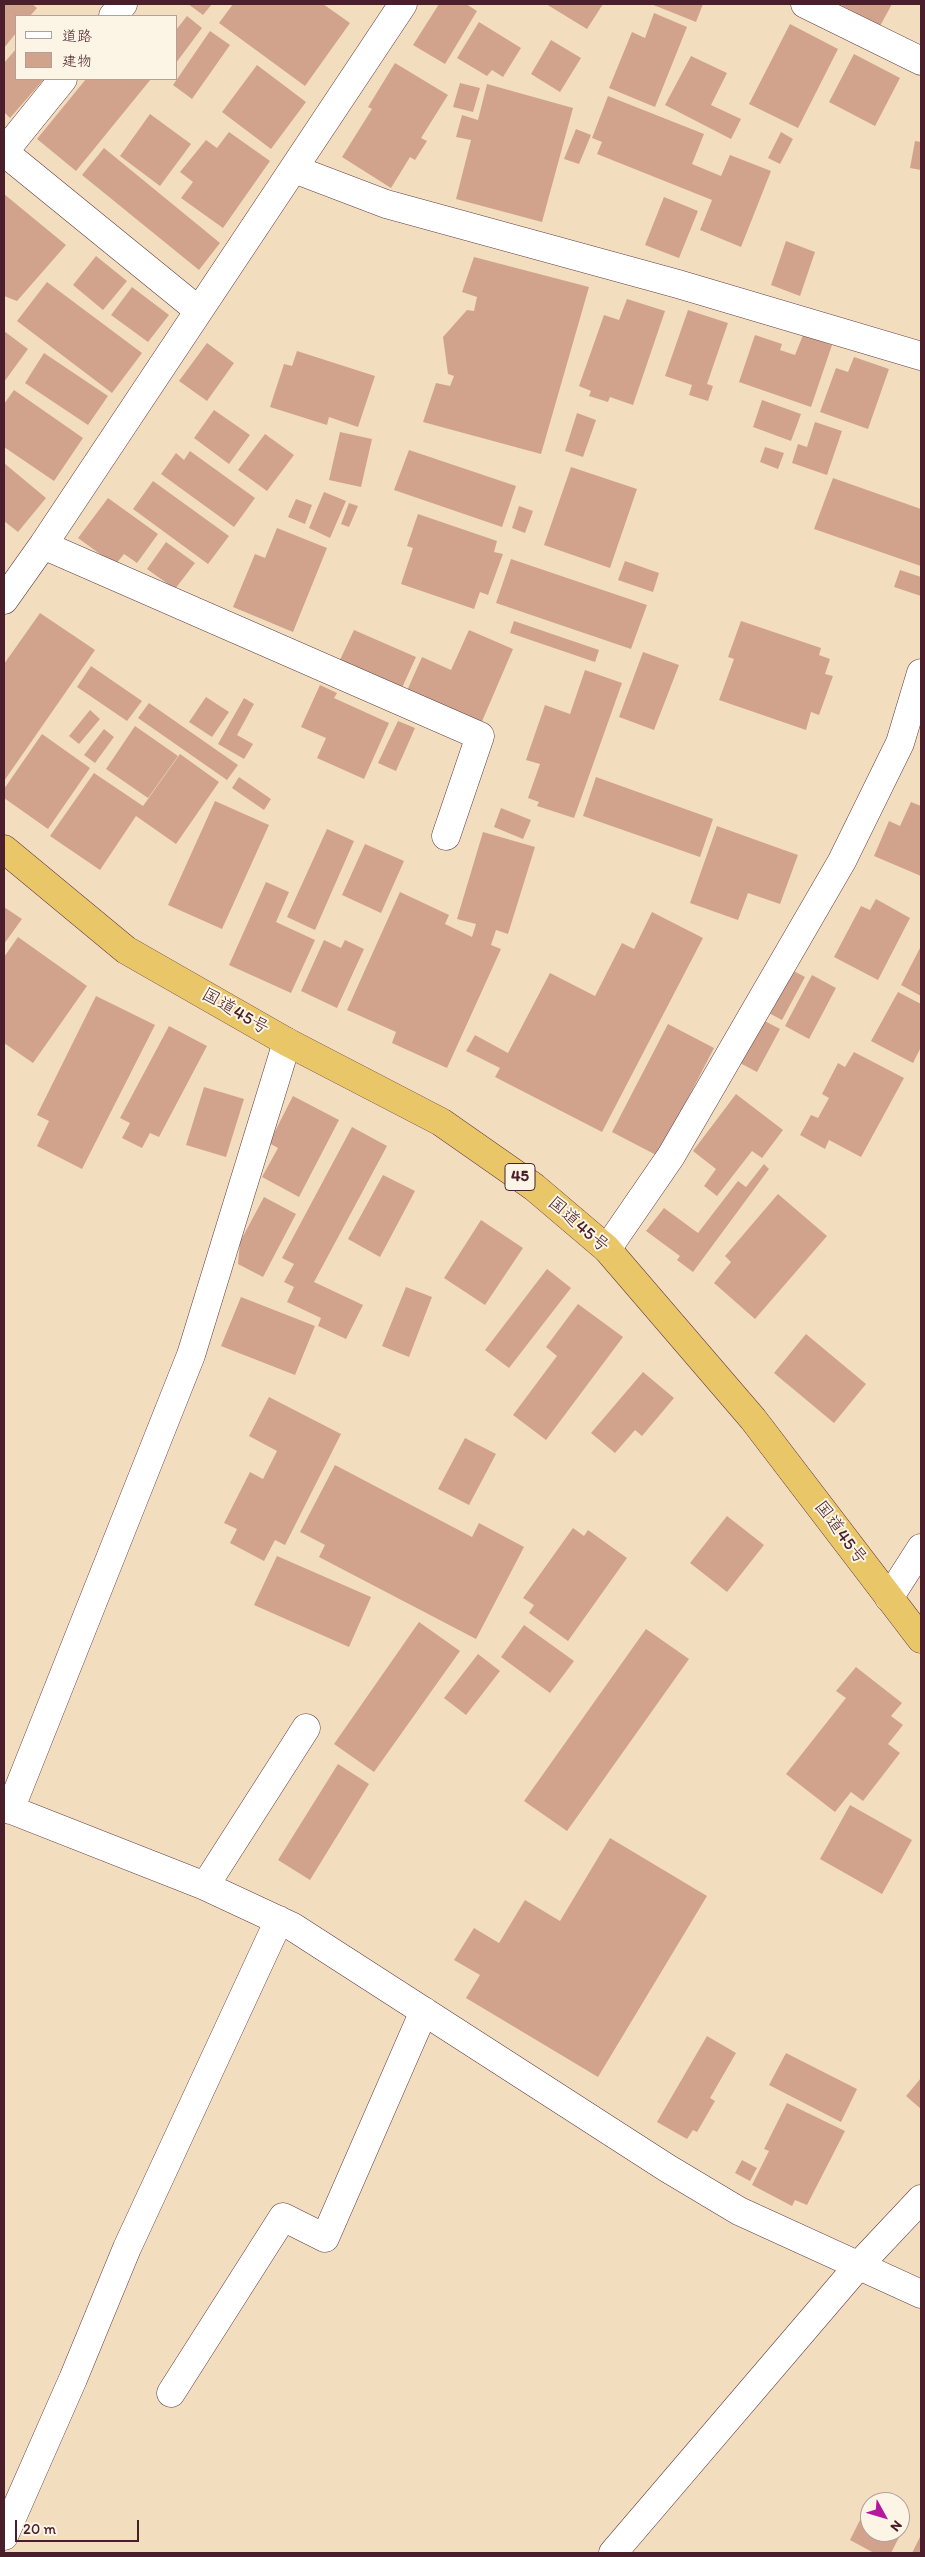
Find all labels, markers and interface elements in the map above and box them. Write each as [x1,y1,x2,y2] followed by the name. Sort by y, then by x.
[15,15,178,80] legend
[62,27,92,45] text: 道路
[62,52,92,70] text: 建物
[197,984,273,1040] street label: 国道45号
[505,1164,535,1190] road number: 45
[543,1192,613,1258] street label: 国道45号
[809,1497,871,1569] street label: 国道45号
[860,2492,910,2542] north arrow
[18,2510,141,2542] scale bar
[887,2517,906,2535] text: N
[23,2520,56,2538] text: 20 m

